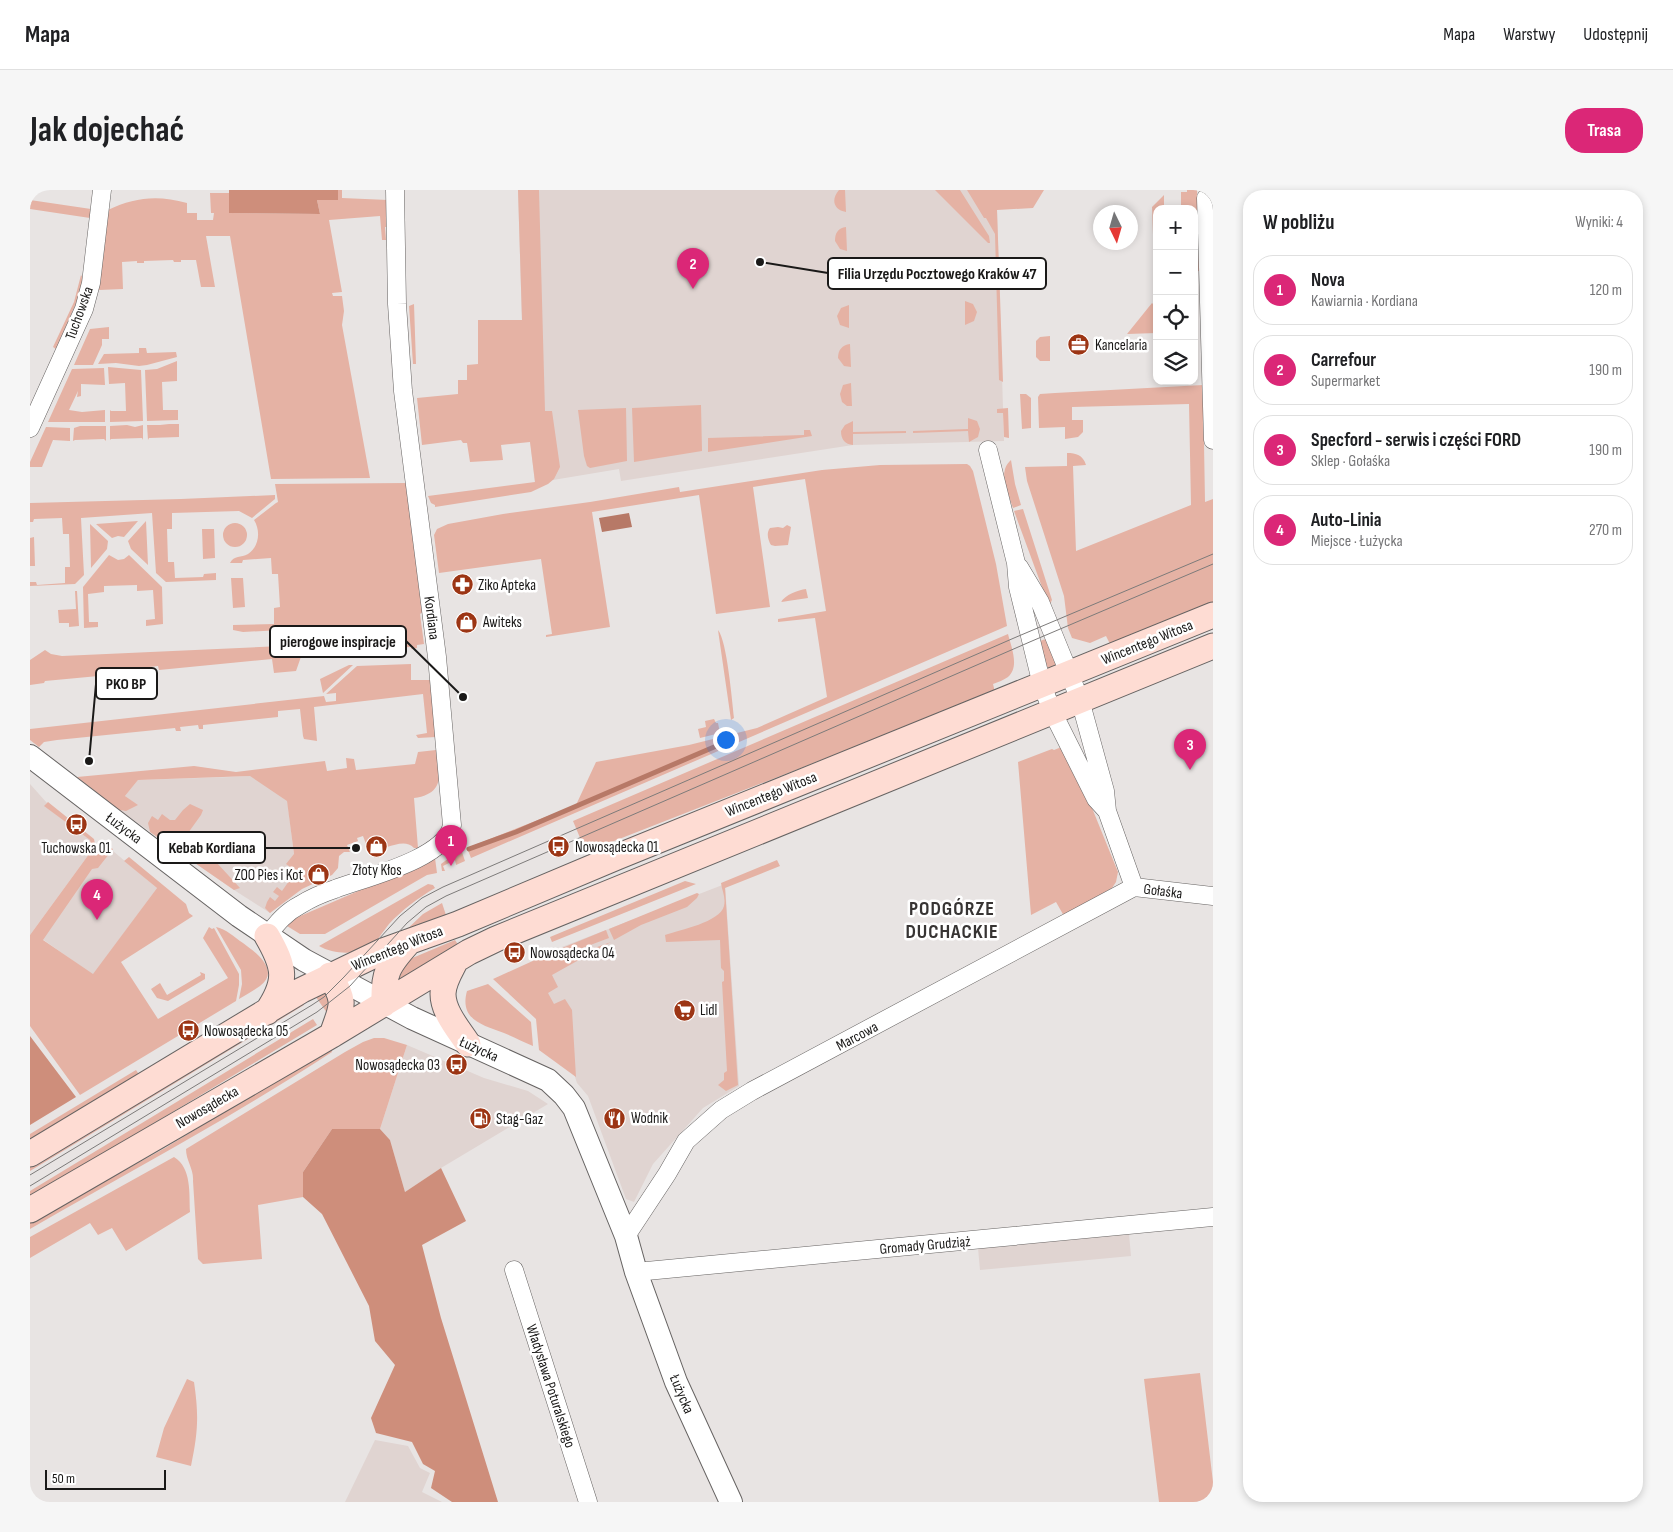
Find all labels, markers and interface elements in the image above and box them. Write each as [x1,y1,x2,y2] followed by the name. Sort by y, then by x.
[25,20,70,49] text: Mapa
[1443,24,1475,45] text: Mapa
[1503,24,1555,45] text: Warstwy
[1583,24,1648,45] text: Udostępnij
[1565,108,1643,153] button: Trasa
[30,109,184,152] text: Jak dojechać
[1093,205,1138,250] north arrow
[1153,205,1198,385] map controls
[1153,205,1198,250] button: +
[1263,210,1334,235] text: W pobliżu
[1575,213,1623,232] text: Wyniki: 4
[677,248,709,289] pin: 2
[1153,250,1198,295] button: −
[828,258,1046,289] callout: Filia Urzędu Pocztowego Kraków 47
[838,265,1036,284] text: Filia Urzędu Pocztowego Kraków 47
[1311,269,1345,292] text: Nova
[1277,281,1283,300] text: 1
[1590,281,1622,300] text: 120 m
[61,284,98,342] street label: Tuchowska
[1311,292,1418,311] text: Kawiarnia · Kordiana
[1153,295,1198,340] button: locate
[1067,333,1091,357] office icon: Kancelaria
[1095,336,1148,355] place label: Kancelaria
[1153,340,1198,385] button: layers
[1311,349,1376,372] text: Carrefour
[1276,361,1284,380] text: 2
[1589,361,1622,380] text: 190 m
[1311,372,1380,391] text: Supermarket
[1311,429,1521,452] text: Specford - serwis i części FORD
[1276,441,1284,460] text: 3
[1589,441,1622,460] text: 190 m
[1311,452,1390,471] text: Sklep · Gołaśka
[1311,509,1381,532] text: Auto-Linia
[1276,521,1284,540] text: 4
[1589,521,1622,540] text: 270 m
[1311,532,1403,551] text: Miejsce · Łużycka
[450,573,474,597] pharmacy icon: Ziko Apteka
[478,576,536,595] place label: Ziko Apteka
[419,595,444,641] street label: Kordiana
[455,610,479,634] shop icon: Awiteks
[482,613,522,632] place label: Awiteks
[1099,615,1196,669] street label: Wincentego Witosa
[270,626,406,657] callout: pierogowe inspiracje
[280,633,396,652] text: pierogowe inspiracje
[96,668,157,699] callout: PKO BP
[106,675,146,694] text: PKO BP
[713,727,739,753] your location
[1174,729,1206,770] pin: 3
[723,767,820,821] street label: Wincentego Witosa
[101,808,146,848] street label: Łużycka
[64,813,88,837] bus stop icon: Tuchowska 01
[435,825,467,866] pin: 1
[158,832,265,863] callout: Kebab Kordiana
[365,835,389,859] shop icon: Złoty Kłos
[547,835,571,859] bus stop icon: Nowosądecka 01
[575,838,659,857] place label: Nowosądecka 01
[41,839,111,858] place label: Tuchowska 01
[168,839,256,858] text: Kebab Kordiana
[352,861,402,880] place label: Złoty Kłos
[307,863,331,887] shop icon: ZOO Pies i Kot
[234,866,303,885] place label: ZOO Pies i Kot
[81,879,113,920] pin: 4
[1142,880,1184,903] street label: Gołaśka
[905,897,999,944] district label: PODGÓRZE DUCHACKIE
[349,921,446,975] street label: Wincentego Witosa
[502,941,526,965] bus stop icon: Nowosądecka 04
[530,944,615,963] place label: Nowosądecka 04
[672,998,696,1022] supermarket icon: Lidl
[700,1001,717,1020] place label: Lidl
[833,1017,882,1055] street label: Marcowa
[176,1019,200,1043] bus stop icon: Nowosądecka 05
[204,1022,288,1041] place label: Nowosądecka 05
[456,1032,501,1066] street label: Łużycka
[444,1053,468,1077] bus stop icon: Nowosądecka 03
[355,1056,440,1075] place label: Nowosądecka 03
[172,1082,242,1133] street label: Nowosądecka
[603,1106,627,1130] restaurant icon: Wodnik
[468,1107,492,1131] fuel station icon: Stag-Gaz
[631,1109,668,1128] place label: Wodnik
[496,1110,544,1129] place label: Stag-Gaz
[879,1232,972,1259] street label: Gromady Grudziąż
[522,1322,579,1450] street label: Władysława Poturalskiego
[664,1371,698,1417] street label: Łużycka
[45,1467,166,1490] scale bar
[52,1470,75,1487] text: 50 m

